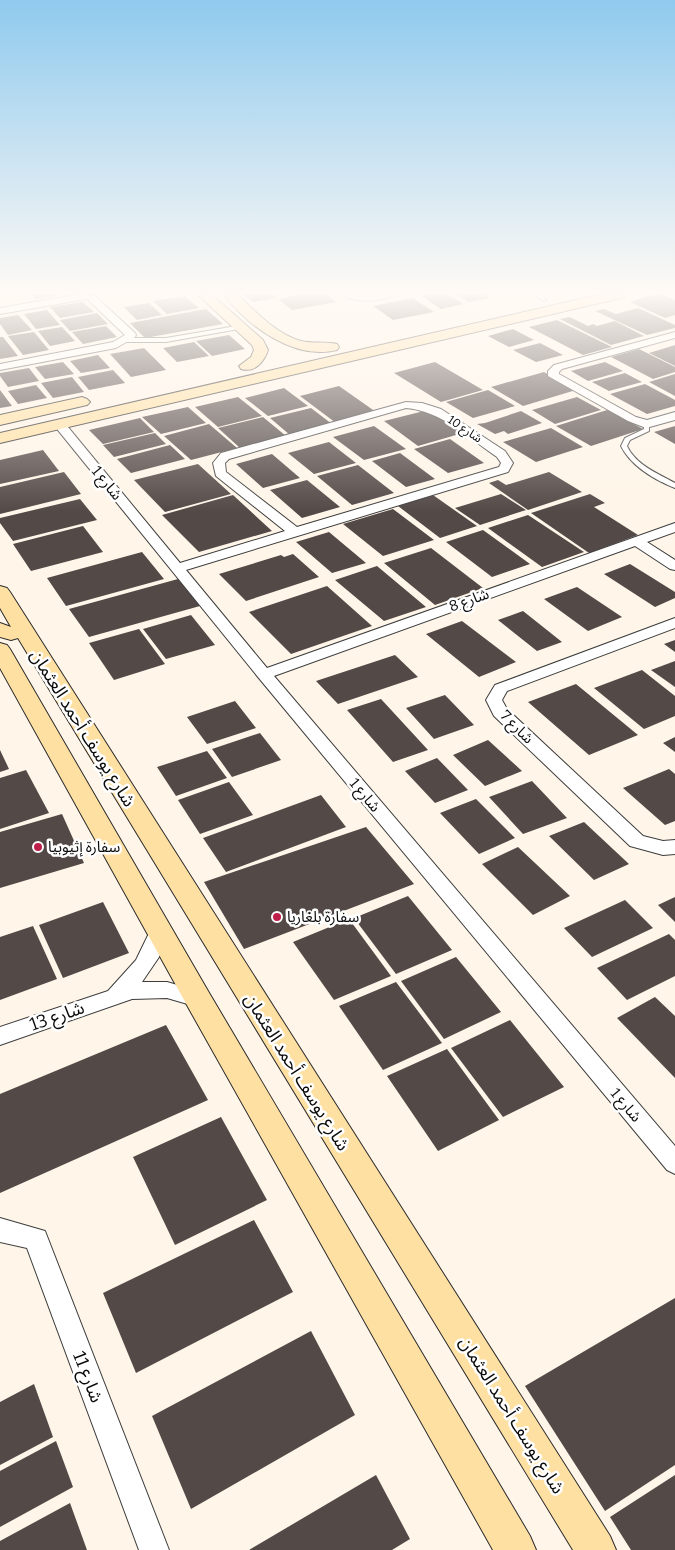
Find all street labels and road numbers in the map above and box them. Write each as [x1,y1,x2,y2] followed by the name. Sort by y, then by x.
[444,412,485,447] street label: شارع 10
[86,462,126,506] street label: شارع 1
[447,584,493,618] street label: شارع 8
[23,645,141,812] street label: شارع يوسف أحمد العثمان
[494,707,538,750] street label: شارع 7
[343,775,384,818] street label: شارع 1
[237,989,355,1156] street label: شارع يوسف أحمد العثمان
[27,996,88,1038] street label: شارع 13
[604,1085,645,1128] street label: شارع 1
[452,1332,570,1499] street label: شارع يوسف أحمد العثمان
[65,1348,108,1407] street label: شارع 11

